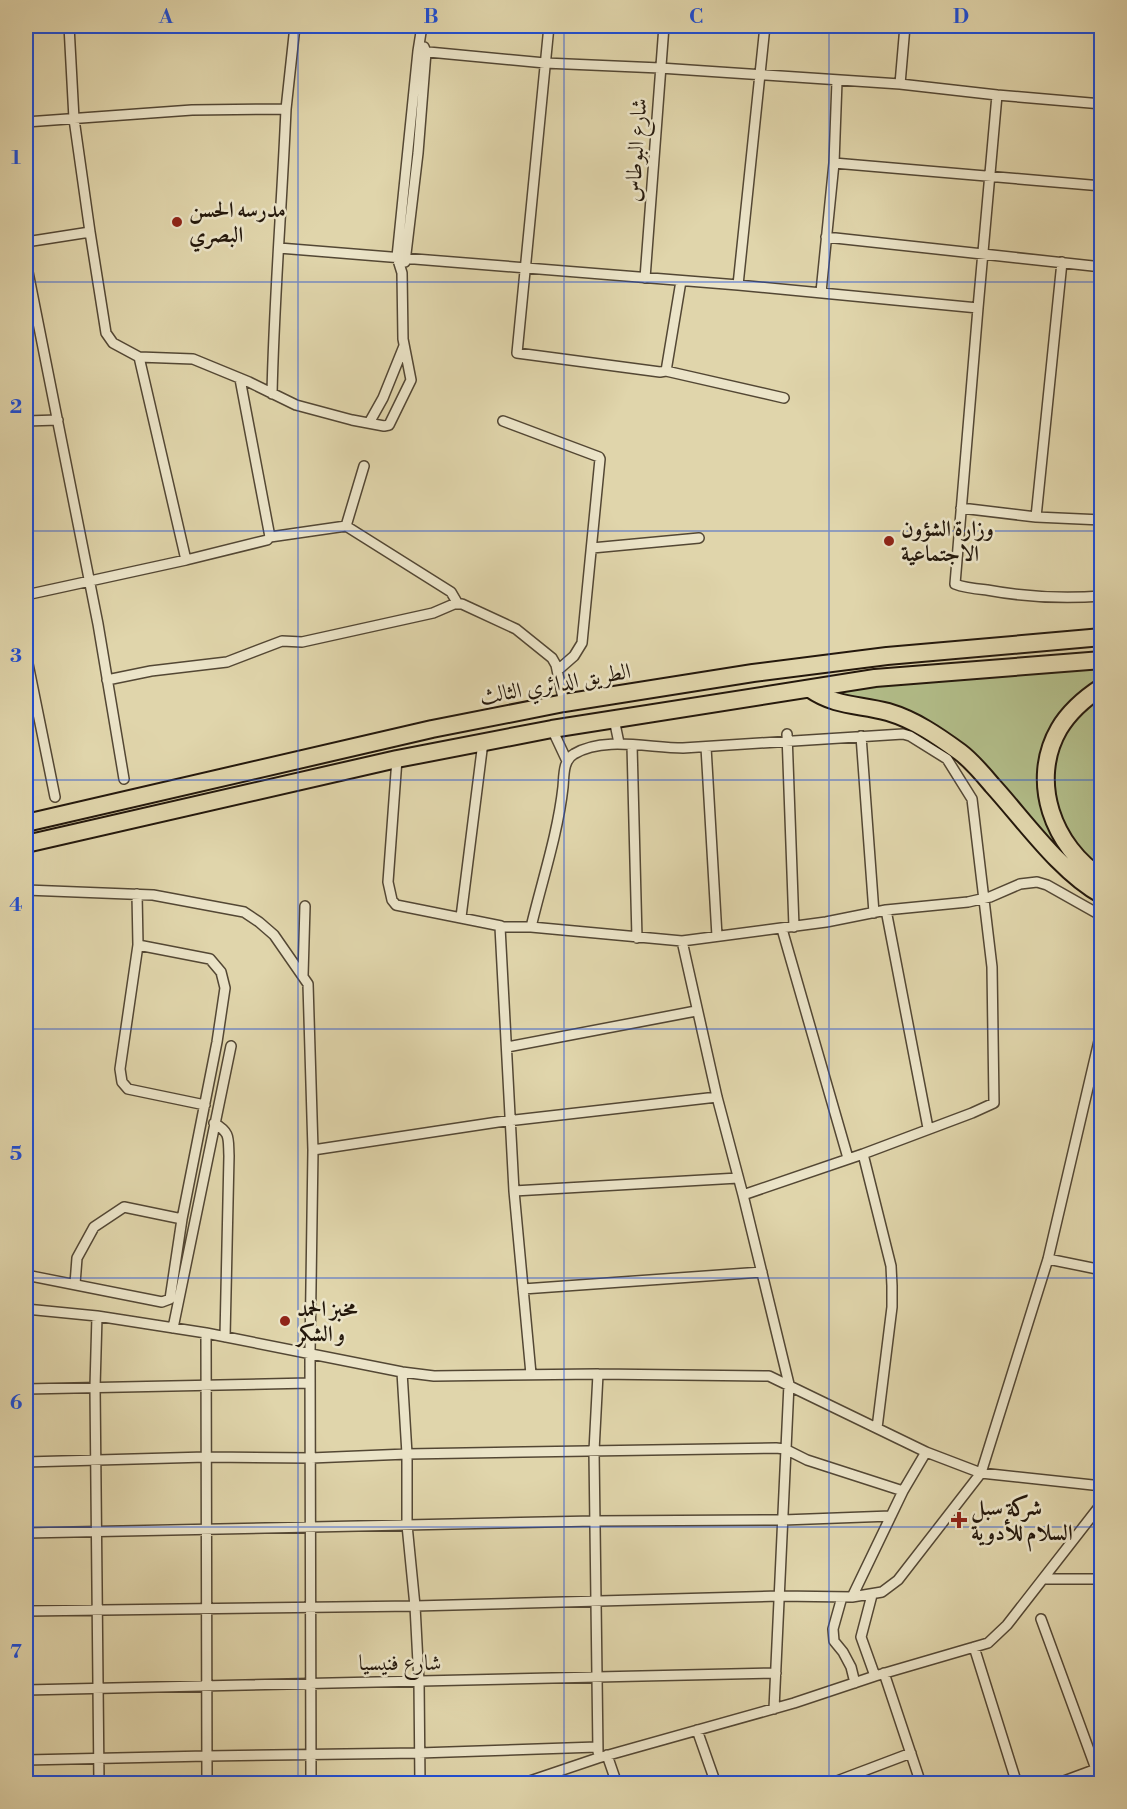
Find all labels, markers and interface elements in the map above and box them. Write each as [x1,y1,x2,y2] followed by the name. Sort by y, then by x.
[158,5,174,30] text: A
[423,5,439,30] text: B
[689,5,703,30] text: C
[953,5,969,30] text: D
[619,97,658,203] street label: شارع البوطاس
[11,146,21,171] text: 1
[189,197,286,253] place label: مدرسه الحسن البصري
[170,215,184,229] marker: مدرسه الحسن البصري
[10,395,22,420] text: 2
[901,516,994,568] place label: وزارة الشؤون الاجتماعية
[882,534,896,548] marker: وزارة الشؤون الاجتماعية
[10,644,22,669] text: 3
[478,658,633,714] street label: الطريق الدائري الثالث
[9,893,23,918] text: 4
[10,1142,22,1167] text: 5
[294,1296,358,1348] place label: مخبز الحمد و الشكر
[278,1314,292,1328] marker: مخبز الحمد و الشكر
[10,1391,23,1416] text: 6
[971,1494,1073,1552] place label: شركة سبل السلام للأدوية
[952,1513,966,1527] marker: شركة سبل السلام للأدوية
[10,1640,22,1665] text: 7
[359,1650,441,1681] street label: شارع فنيسيا

